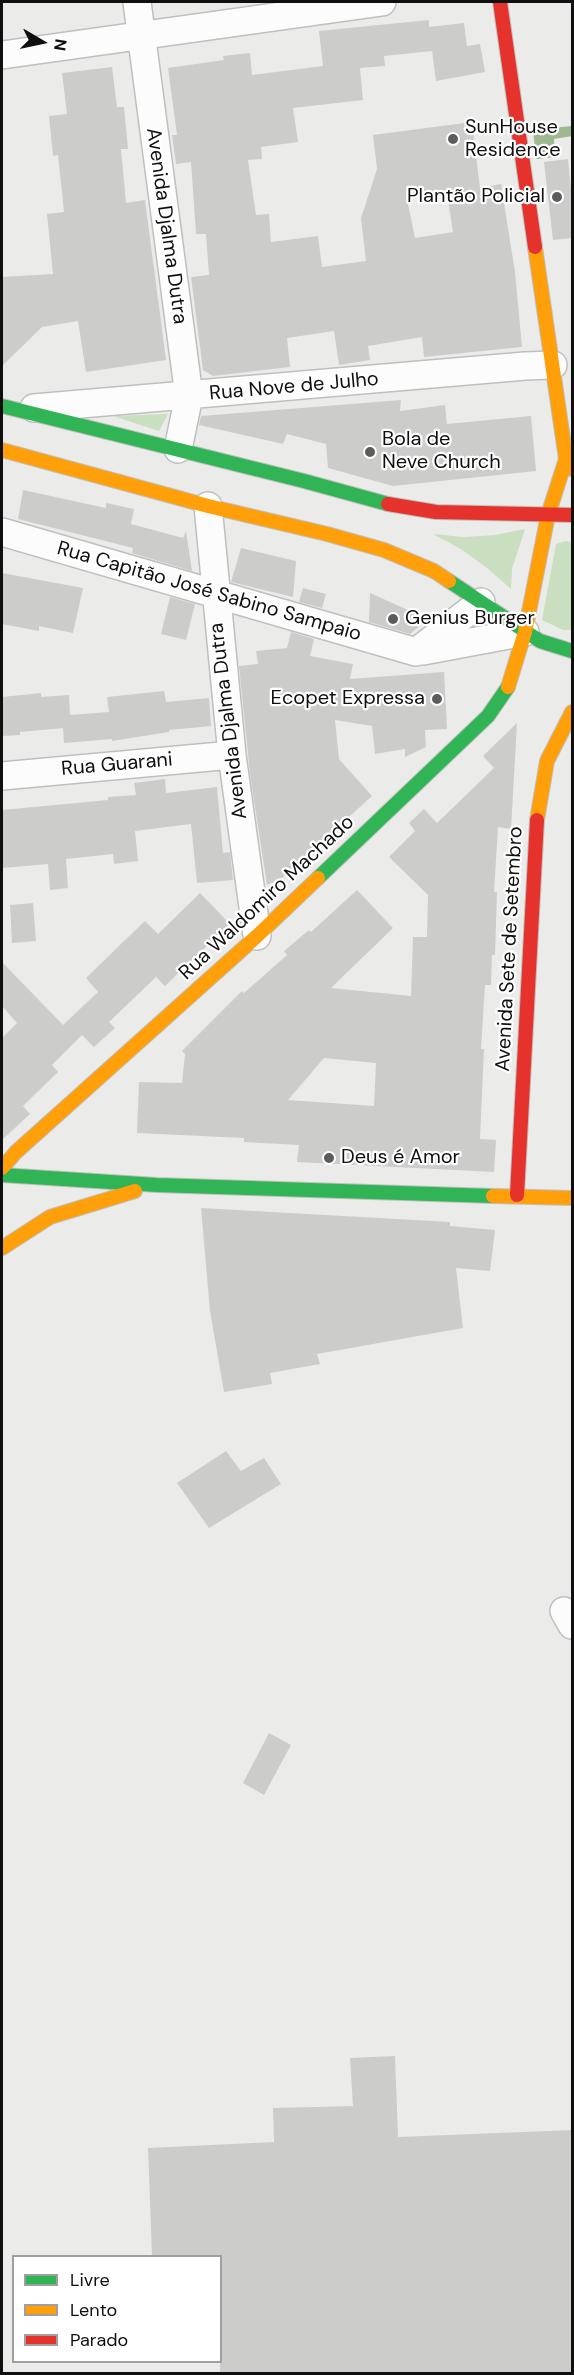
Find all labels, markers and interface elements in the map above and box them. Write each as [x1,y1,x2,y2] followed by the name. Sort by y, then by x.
[12,12,72,72] north arrow
[49,37,72,52] text: N
[465,116,561,163] place label: SunHouse Residence
[140,126,192,326] street label: Avenida Djalma Dutra
[446,132,460,146] marker: SunHouse Residence
[407,185,545,209] place label: Plantão Policial
[550,190,564,204] marker: Plantão Policial
[208,368,380,406] street label: Rua Nove de Julho
[382,428,501,475] place label: Bola de Neve Church
[363,445,377,459] marker: Bola de Neve Church
[54,537,364,647] street label: Rua Capitão José Sabino Sampaio
[405,607,535,631] place label: Genius Burger
[386,612,400,626] marker: Genius Burger
[205,621,253,821] street label: Avenida Djalma Dutra
[271,687,425,711] place label: Ecopet Expressa
[430,692,444,706] marker: Ecopet Expressa
[60,748,174,782] street label: Rua Guarani
[175,811,359,985] street label: Rua Waldomiro Machado
[492,826,528,1072] street label: Avenida Sete de Setembro
[341,1146,460,1170] place label: Deus é Amor
[322,1151,336,1165] marker: Deus é Amor
[12,2255,222,2363] legend
[70,2268,110,2292] text: Livre
[70,2298,117,2322] text: Lento
[70,2328,128,2352] text: Parado

